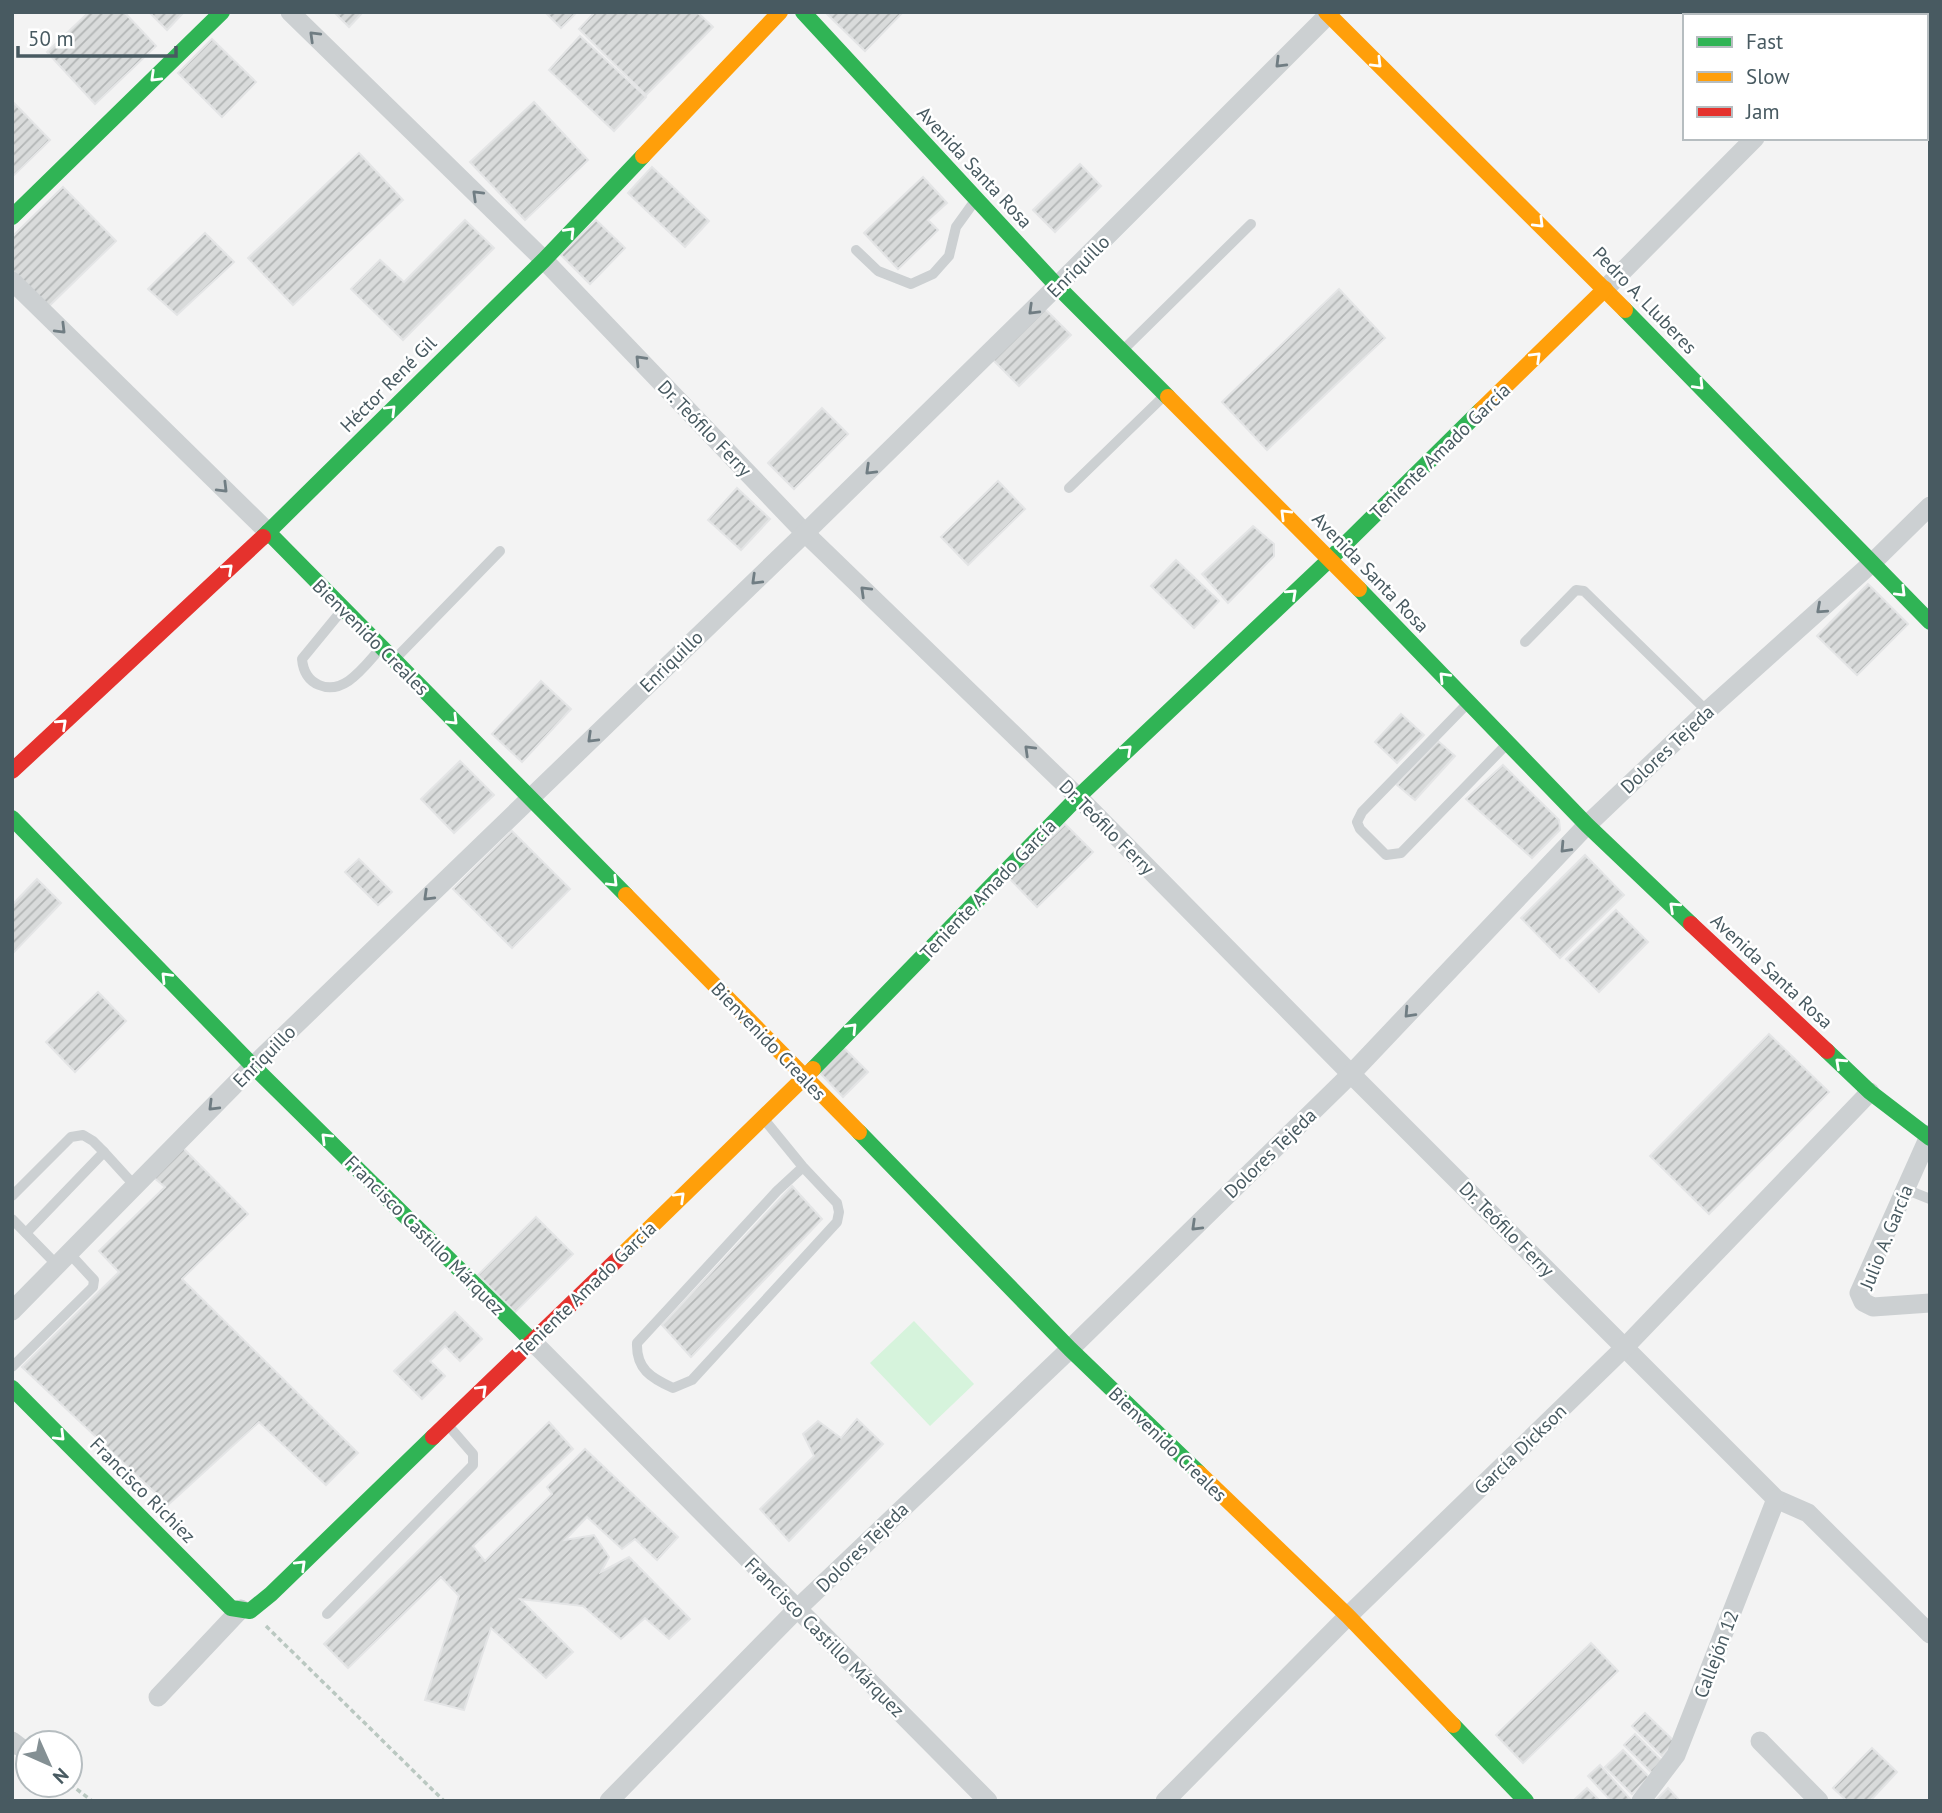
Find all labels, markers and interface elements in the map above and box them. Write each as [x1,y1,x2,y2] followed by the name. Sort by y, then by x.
[18,14,175,58] scale bar
[1683,14,1928,140] legend
[28,25,74,52] text: 50 m
[1746,28,1783,55] text: Fast
[310,32,323,45] one-way arrow
[1276,55,1289,68] one-way arrow
[1369,55,1381,67] one-way arrow
[1746,63,1790,90] text: Slow
[151,68,164,81] one-way arrow
[1745,98,1780,125] text: Jam
[912,101,1038,233] street label: Avenida Santa Rosa
[472,191,485,204] one-way arrow
[1530,215,1543,228] one-way arrow
[561,228,574,241] one-way arrow
[1042,230,1114,302] street label: Enriquillo
[1588,241,1702,359] street label: Pedro A. Lluberes
[1028,302,1041,315] one-way arrow
[53,320,66,333] one-way arrow
[335,331,441,437] street label: Héctor René Gil
[1528,352,1541,365] one-way arrow
[635,355,648,368] one-way arrow
[653,375,757,481] street label: Dr. Teófilo Ferry
[1690,377,1703,390] one-way arrow
[1365,378,1515,524] street label: Teniente Amado García
[383,406,396,419] one-way arrow
[866,461,879,474] one-way arrow
[215,480,228,493] one-way arrow
[1307,507,1435,637] street label: Avenida Santa Rosa
[1280,510,1293,523] one-way arrow
[220,564,233,577] one-way arrow
[751,572,764,585] one-way arrow
[308,574,434,700] street label: Bienvenido Creales
[1892,584,1905,597] one-way arrow
[861,587,874,600] one-way arrow
[1284,589,1297,602] one-way arrow
[1816,601,1829,613] one-way arrow
[634,625,708,697] street label: Enriquillo
[1440,672,1453,685] one-way arrow
[1615,700,1719,798] street label: Dolores Tejeda
[445,712,458,725] one-way arrow
[54,720,67,733] one-way arrow
[587,729,600,742] one-way arrow
[1024,745,1037,758] one-way arrow
[1119,746,1132,759] one-way arrow
[1054,774,1160,880] street label: Dr. Teófilo Ferry
[915,814,1061,964] street label: Teniente Amado García
[1561,840,1574,853] one-way arrow
[605,874,617,886] one-way arrow
[423,887,436,900] one-way arrow
[1669,903,1682,916] one-way arrow
[1706,908,1838,1034] street label: Avenida Santa Rosa
[162,972,175,985] one-way arrow
[707,977,831,1105] street label: Bienvenido Creales
[1404,1005,1417,1018] one-way arrow
[228,1020,300,1092] street label: Enriquillo
[844,1023,857,1036] one-way arrow
[1835,1059,1848,1072] one-way arrow
[209,1098,222,1111] one-way arrow
[1219,1103,1321,1203] street label: Dolores Tejeda
[322,1134,335,1147] one-way arrow
[340,1150,510,1320] street label: Francisco Castillo Márquez
[1454,1176,1560,1282] street label: Dr. Teófilo Ferry
[1854,1181,1918,1294] street label: Julio A. García
[672,1193,685,1206] one-way arrow
[511,1216,661,1362] street label: Teniente Amado García
[1191,1217,1204,1230] one-way arrow
[1104,1382,1232,1506] street label: Bienvenido Creales
[474,1385,487,1398] one-way arrow
[1469,1399,1571,1499] street label: García Dickson
[52,1428,65,1441] one-way arrow
[85,1432,201,1548] street label: Francisco Richiez
[811,1497,913,1597] street label: Dolores Tejeda
[740,1552,910,1722] street label: Francisco Castillo Márquez
[293,1561,306,1574] one-way arrow
[1688,1607,1744,1701] street label: Callejón 12
[14,1729,84,1799] north arrow
[48,1763,74,1789] text: N

